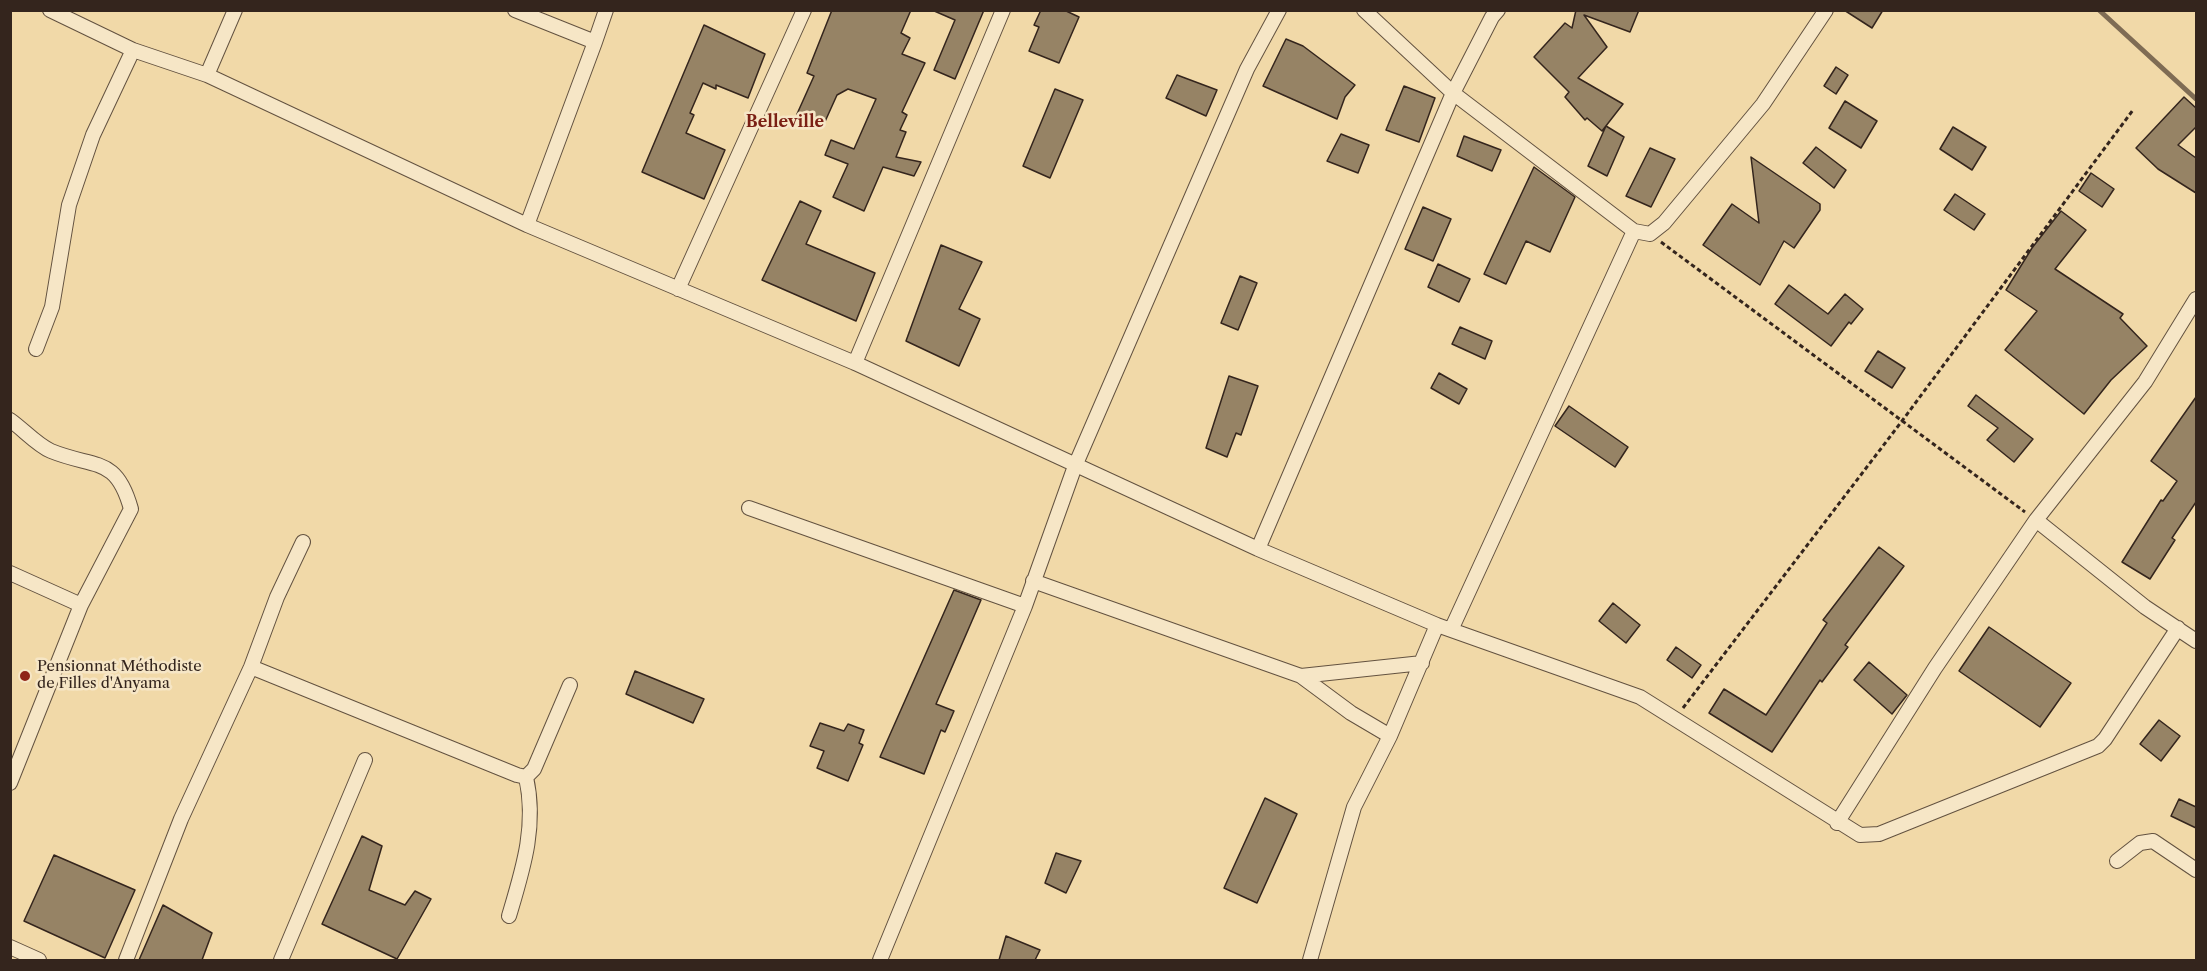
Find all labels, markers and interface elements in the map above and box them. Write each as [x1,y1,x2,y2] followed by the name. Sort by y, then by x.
[746,112,824,132] district label: Belleville
[37,658,202,693] place label: Pensionnat Méthodiste de Filles d'Anyama
[18,669,32,683] marker: Pensionnat Méthodiste de Filles d'Anyama

